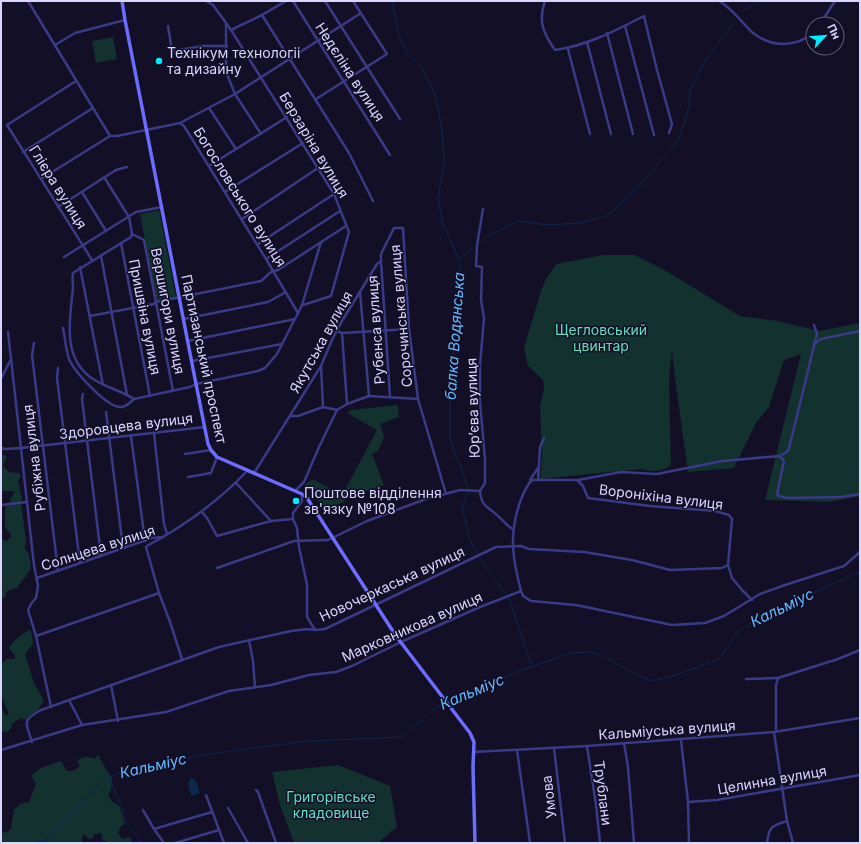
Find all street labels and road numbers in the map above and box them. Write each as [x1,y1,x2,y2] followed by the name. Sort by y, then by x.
[312,19,389,124] street label: Недєліна вулиця
[276,89,353,201] street label: Берзаріна вулиця
[190,124,290,270] street label: Богословського вулиця
[26,142,91,232] street label: Глієра вулиця
[386,244,415,388] street label: Сорочинська вулиця
[148,246,189,376] street label: Вершигори вулиця
[126,257,165,376] street label: Пришвіна вулиця
[178,273,231,446] street label: Партизанський проспект
[363,275,388,385] street label: Рубенса вулиця
[286,288,356,396] street label: Якутська вулиця
[462,358,483,459] street label: Юр’єва вулиця
[19,404,48,512] street label: Рубіжна вулиця
[58,409,194,442] street label: Здоровцева вулиця
[598,480,724,513] street label: Вороніхіна вулиця
[39,521,157,574] street label: Солнцева вулиця
[316,542,467,625] street label: Новочеркаська вулиця
[339,588,485,665] street label: Марковникова вулиця
[598,716,736,743] street label: Кальміуська вулиця
[591,760,616,826] street label: Трублани
[716,762,828,797] street label: Целинна вулиця
[537,775,560,820] street label: Умова

